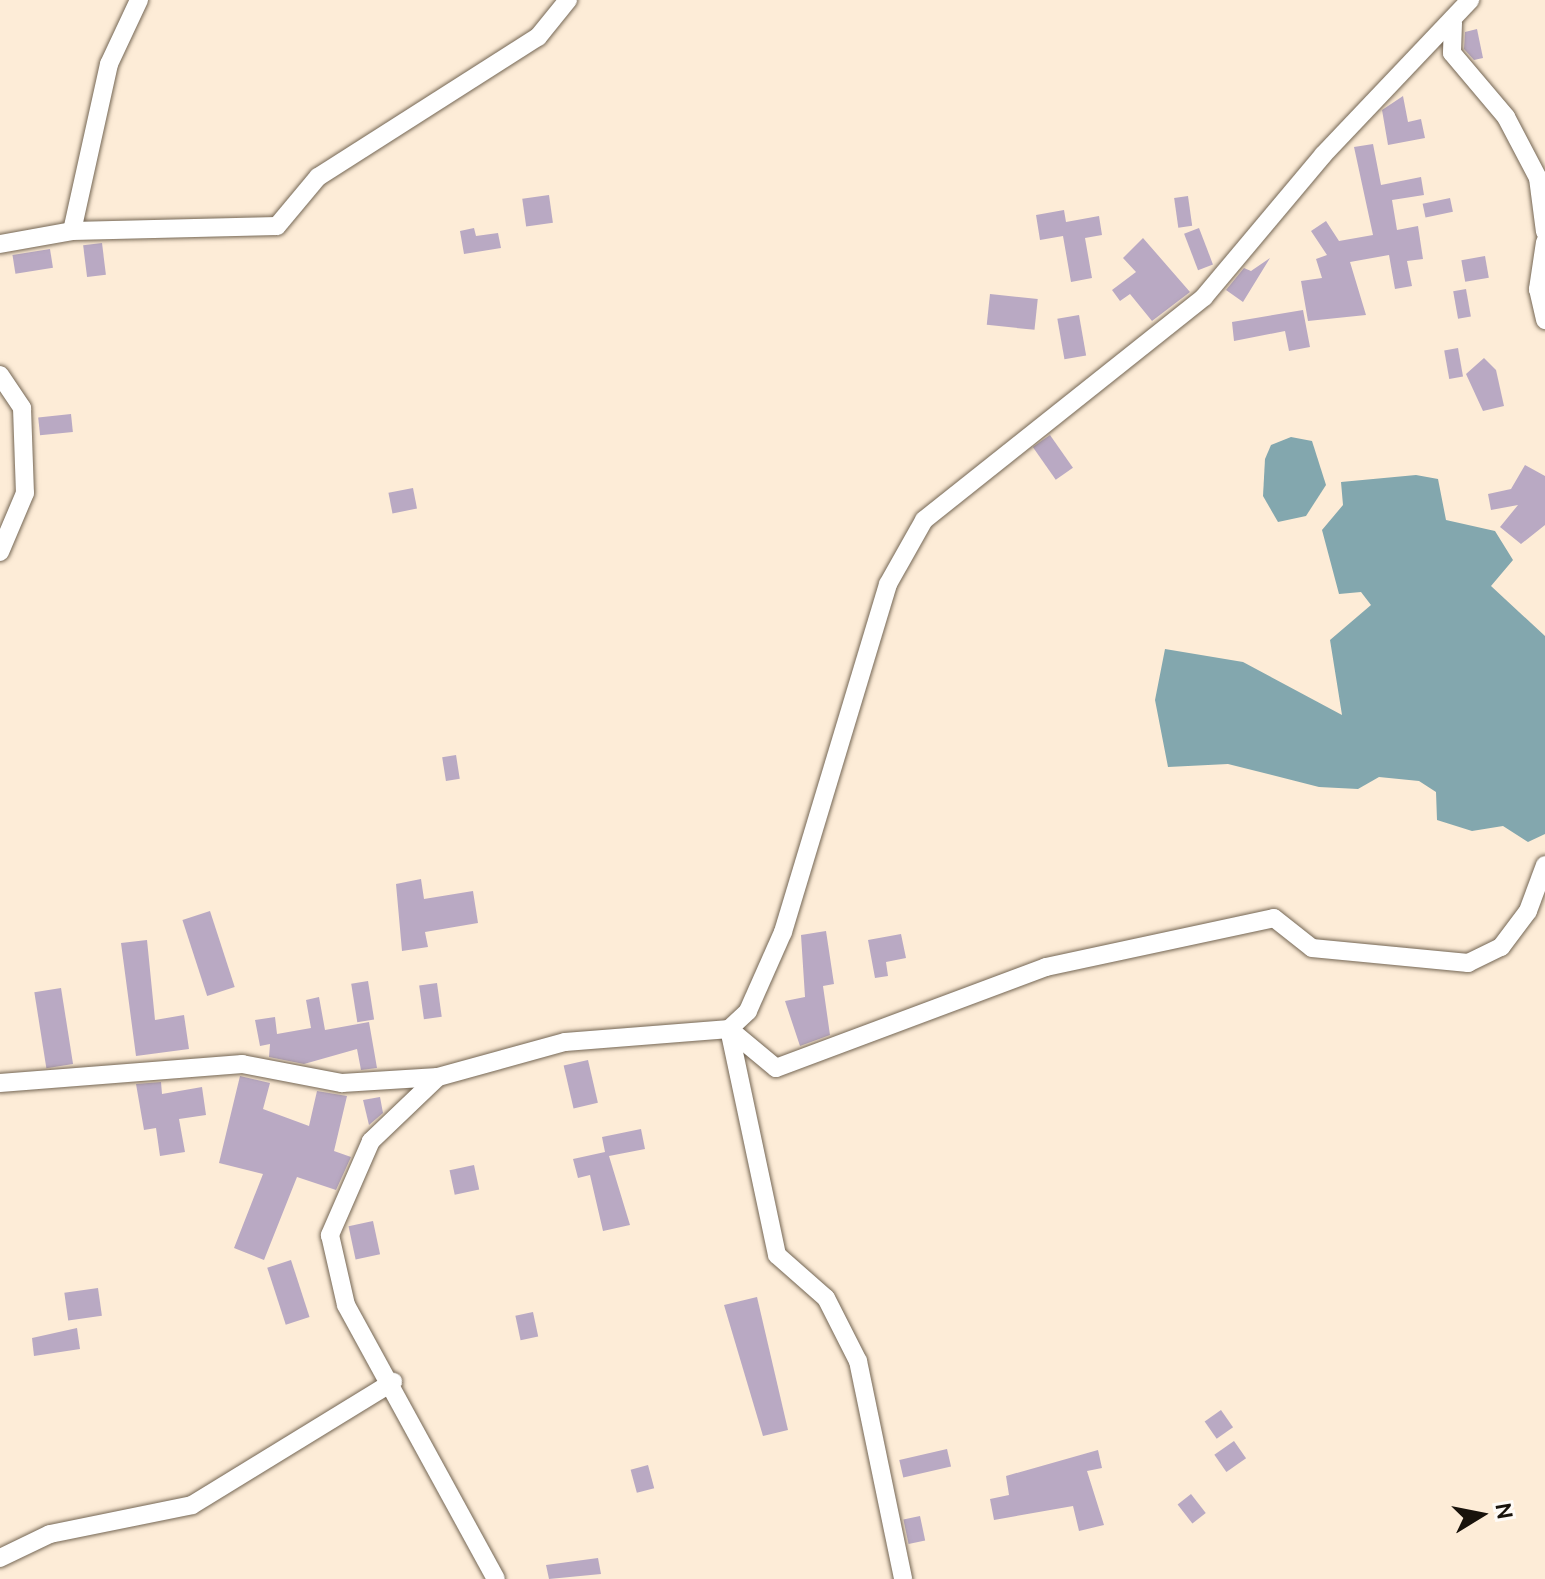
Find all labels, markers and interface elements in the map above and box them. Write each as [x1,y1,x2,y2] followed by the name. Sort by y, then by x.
[1441,1475,1521,1555] north arrow
[1491,1500,1519,1521] text: N

